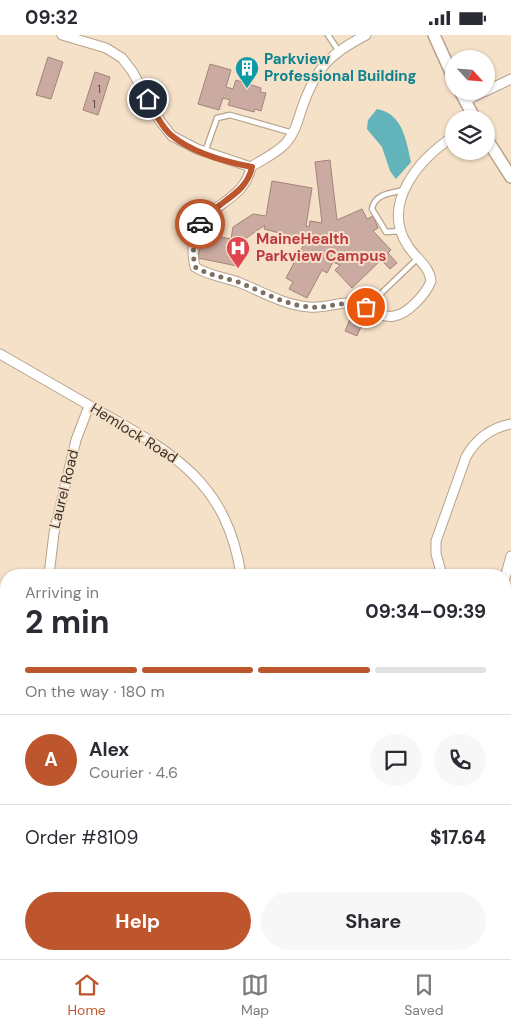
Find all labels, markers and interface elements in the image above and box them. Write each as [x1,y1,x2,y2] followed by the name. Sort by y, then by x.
[25,5,78,30] text: 09:32
[264,49,417,86] place label: Parkview Professional Building
[445,50,495,100] north arrow
[445,50,495,160] map controls
[234,55,260,89] building icon: Parkview Professional Building
[127,78,169,120] pin
[97,81,101,97] house number: 1
[134,85,162,113] icon: home
[92,96,96,112] house number: 1
[445,110,495,160] button: layers
[175,199,225,249] courier
[186,210,214,238] icon: car
[256,229,386,266] place label: MaineHealth Parkview Campus
[225,235,251,269] hospital icon: MaineHealth Parkview Campus
[345,286,387,328] pin
[352,293,380,321] icon: bag
[87,398,181,468] street label: Hemlock Road
[45,447,83,531] street label: Laurel Road
[25,582,99,603] text: Arriving in
[365,599,486,624] text: 09:34–09:39
[25,601,110,643] text: 2 min
[25,681,165,702] text: On the way · 180 m
[370,734,422,786] button: chat
[434,734,486,786] button: phone
[89,737,129,762] text: Alex
[44,747,58,772] text: A
[89,762,178,783] text: Courier · 4.6
[25,825,138,850] text: Order #8109
[430,825,486,850] text: $17.64
[25,892,251,950] button: Help
[261,892,486,950] button: Share
[68,971,106,1019] tab: Home
[241,971,269,1019] tab: Map
[404,971,443,1019] tab: Saved

